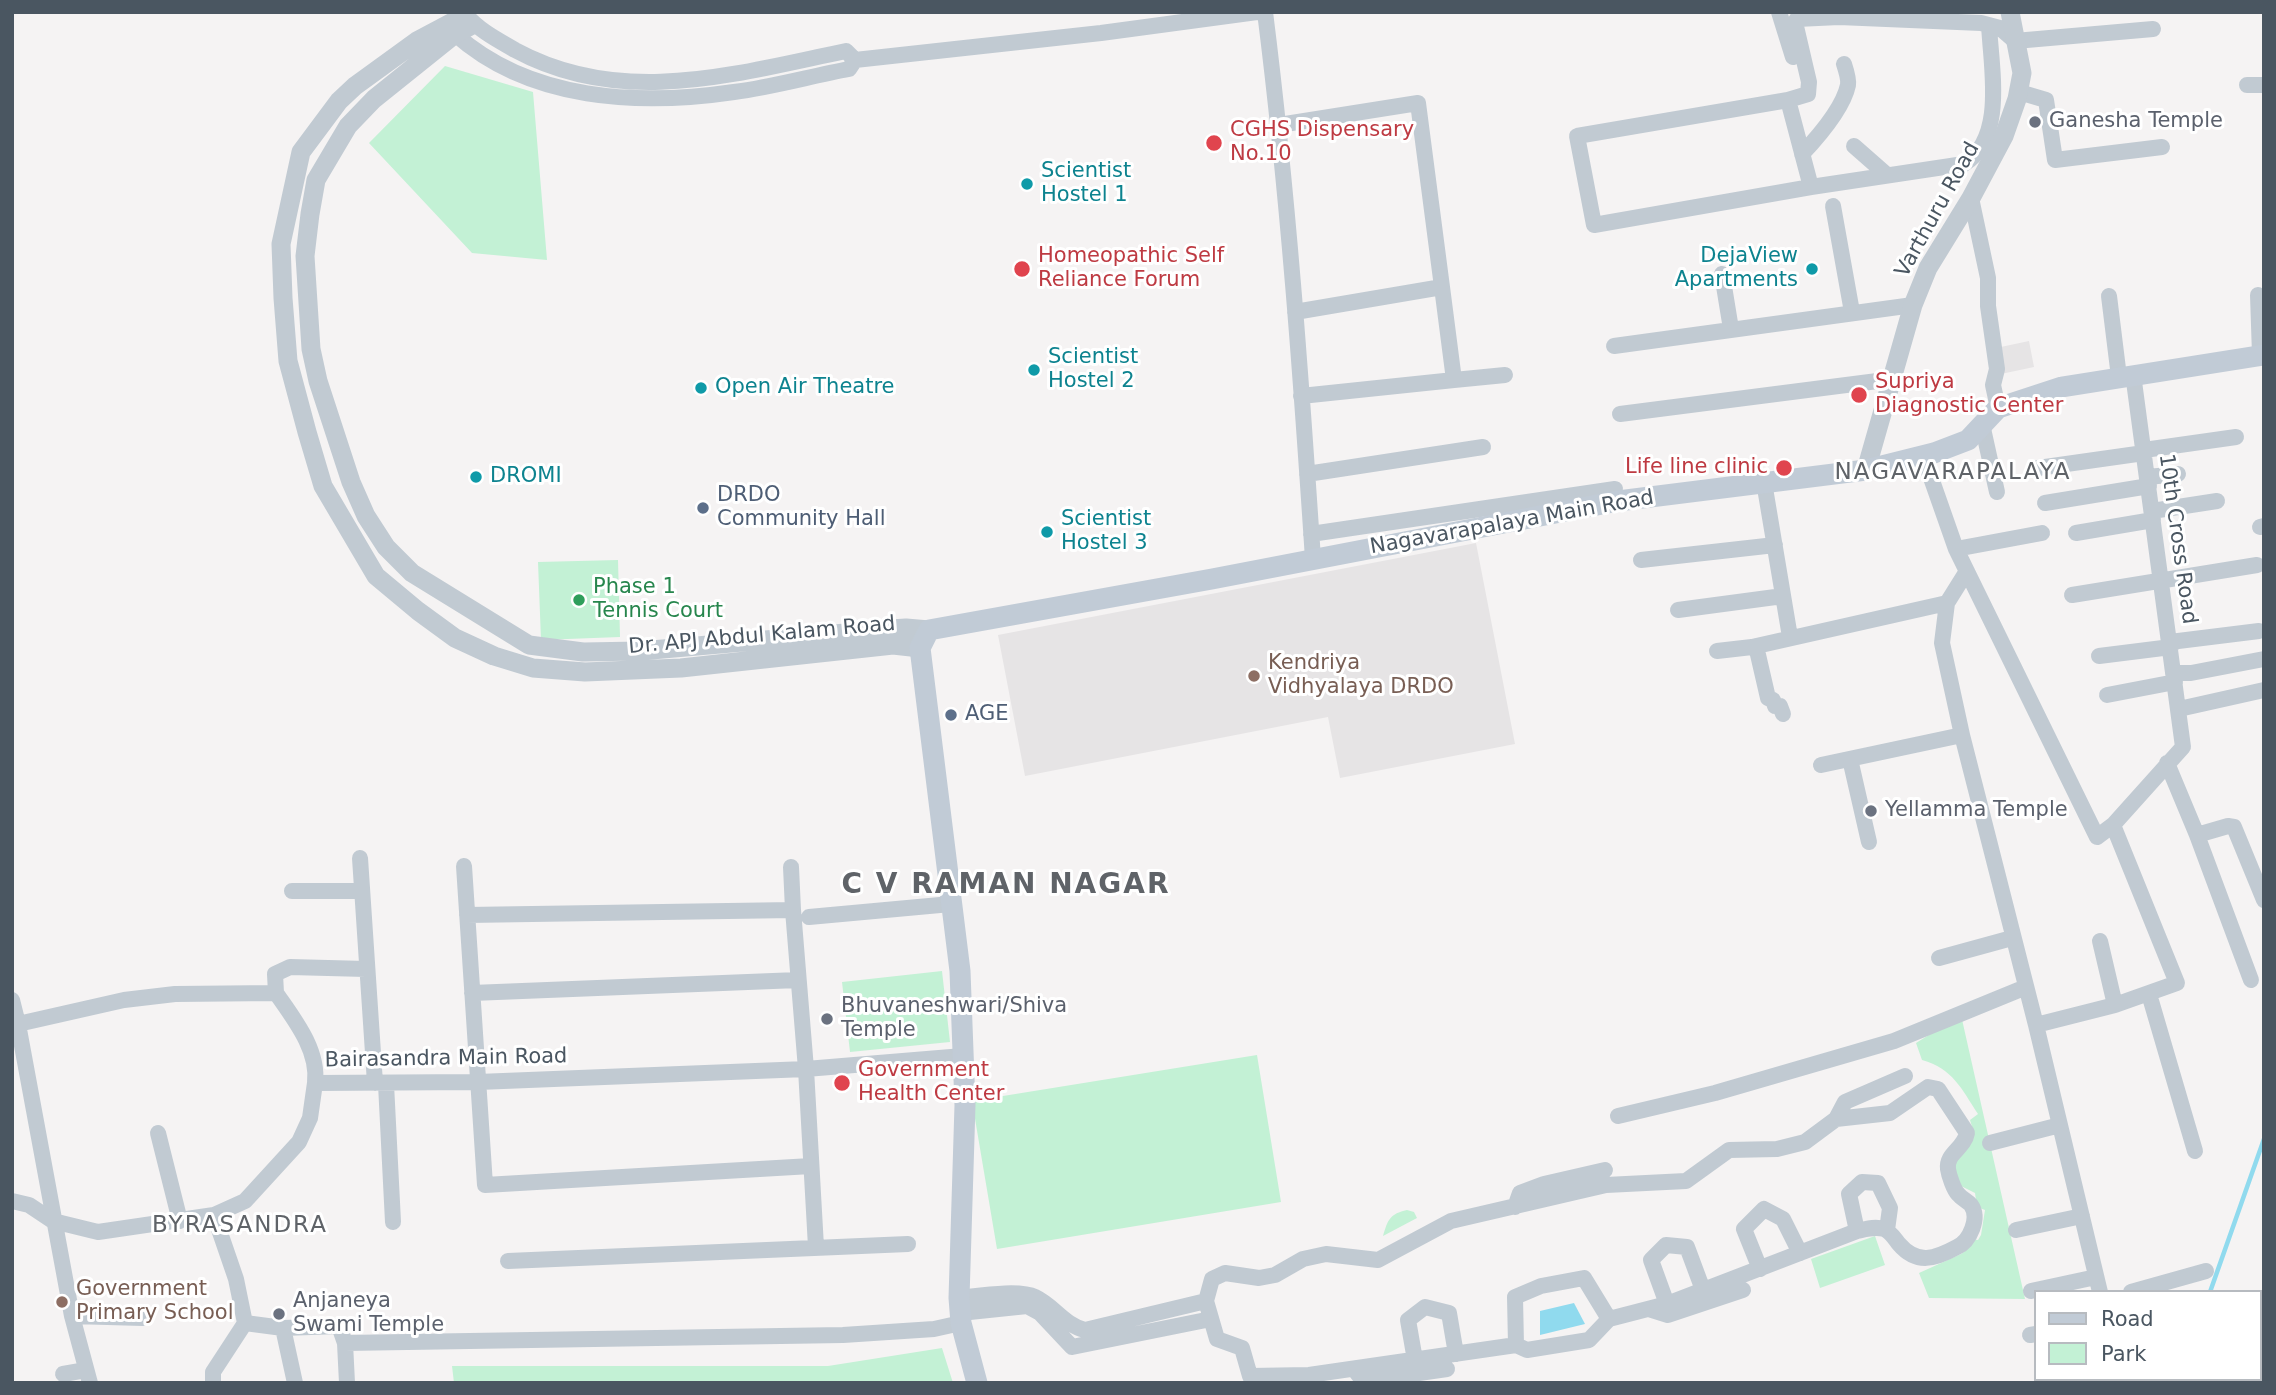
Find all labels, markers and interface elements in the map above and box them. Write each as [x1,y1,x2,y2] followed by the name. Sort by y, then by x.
[2049,109,2223,135] place label: Ganesha Temple
[2027,114,2043,130] marker: Ganesha Temple
[1230,118,1414,168] place label: CGHS Dispensary No.10
[1204,133,1224,153] marker: CGHS Dispensary No.10
[1891,138,1985,282] street label: Varthuru Road
[1041,159,1131,209] place label: Scientist Hostel 1
[1019,176,1035,192] marker: Scientist Hostel 1
[1038,244,1224,294] place label: Homeopathic Self Reliance Forum
[1675,244,1798,294] place label: DejaView Apartments
[1012,259,1032,279] marker: Homeopathic Self Reliance Forum
[1804,261,1820,277] marker: DejaView Apartments
[1048,345,1138,395] place label: Scientist Hostel 2
[1026,362,1042,378] marker: Scientist Hostel 2
[1875,370,2063,420] place label: Supriya Diagnostic Center
[715,375,895,401] place label: Open Air Theatre
[693,380,709,396] marker: Open Air Theatre
[1849,385,1869,405] marker: Supriya Diagnostic Center
[2153,452,2201,626] street label: 10th Cross Road
[1625,455,1768,481] place label: Life line clinic
[1774,458,1794,478] marker: Life line clinic
[1836,459,2070,487] district label: NAGAVARAPALAYA
[490,464,562,490] place label: DROMI
[468,469,484,485] marker: DROMI
[717,483,886,533] place label: DRDO Community Hall
[1368,486,1656,560] street label: Nagavarapalaya Main Road
[695,500,711,516] marker: DRDO Community Hall
[1061,507,1151,557] place label: Scientist Hostel 3
[1039,524,1055,540] marker: Scientist Hostel 3
[593,575,723,625] place label: Phase 1 Tennis Court
[571,592,587,608] marker: Phase 1 Tennis Court
[628,612,896,660] street label: Dr. APJ Abdul Kalam Road
[1268,651,1454,701] place label: Kendriya Vidhyalaya DRDO
[1246,668,1262,684] marker: Kendriya Vidhyalaya DRDO
[965,702,1009,728] place label: AGE
[943,707,959,723] marker: AGE
[1885,798,2068,824] place label: Yellamma Temple
[1863,803,1879,819] marker: Yellamma Temple
[843,869,1169,903] district label: C V RAMAN NAGAR
[841,994,1067,1044] place label: Bhuvaneshwari/Shiva Temple
[819,1011,835,1027] marker: Bhuvaneshwari/Shiva Temple
[324,1044,568,1074] street label: Bairasandra Main Road
[858,1058,1004,1108] place label: Government Health Center
[832,1073,852,1093] marker: Government Health Center
[153,1212,327,1240] district label: BYRASANDRA
[76,1277,234,1327] place label: Government Primary School
[293,1289,444,1339] place label: Anjaneya Swami Temple
[2035,1290,2262,1381] legend
[54,1294,70,1310] marker: Government Primary School
[271,1306,287,1322] marker: Anjaneya Swami Temple
[2101,1307,2154,1331] text: Road
[2101,1342,2146,1366] text: Park

